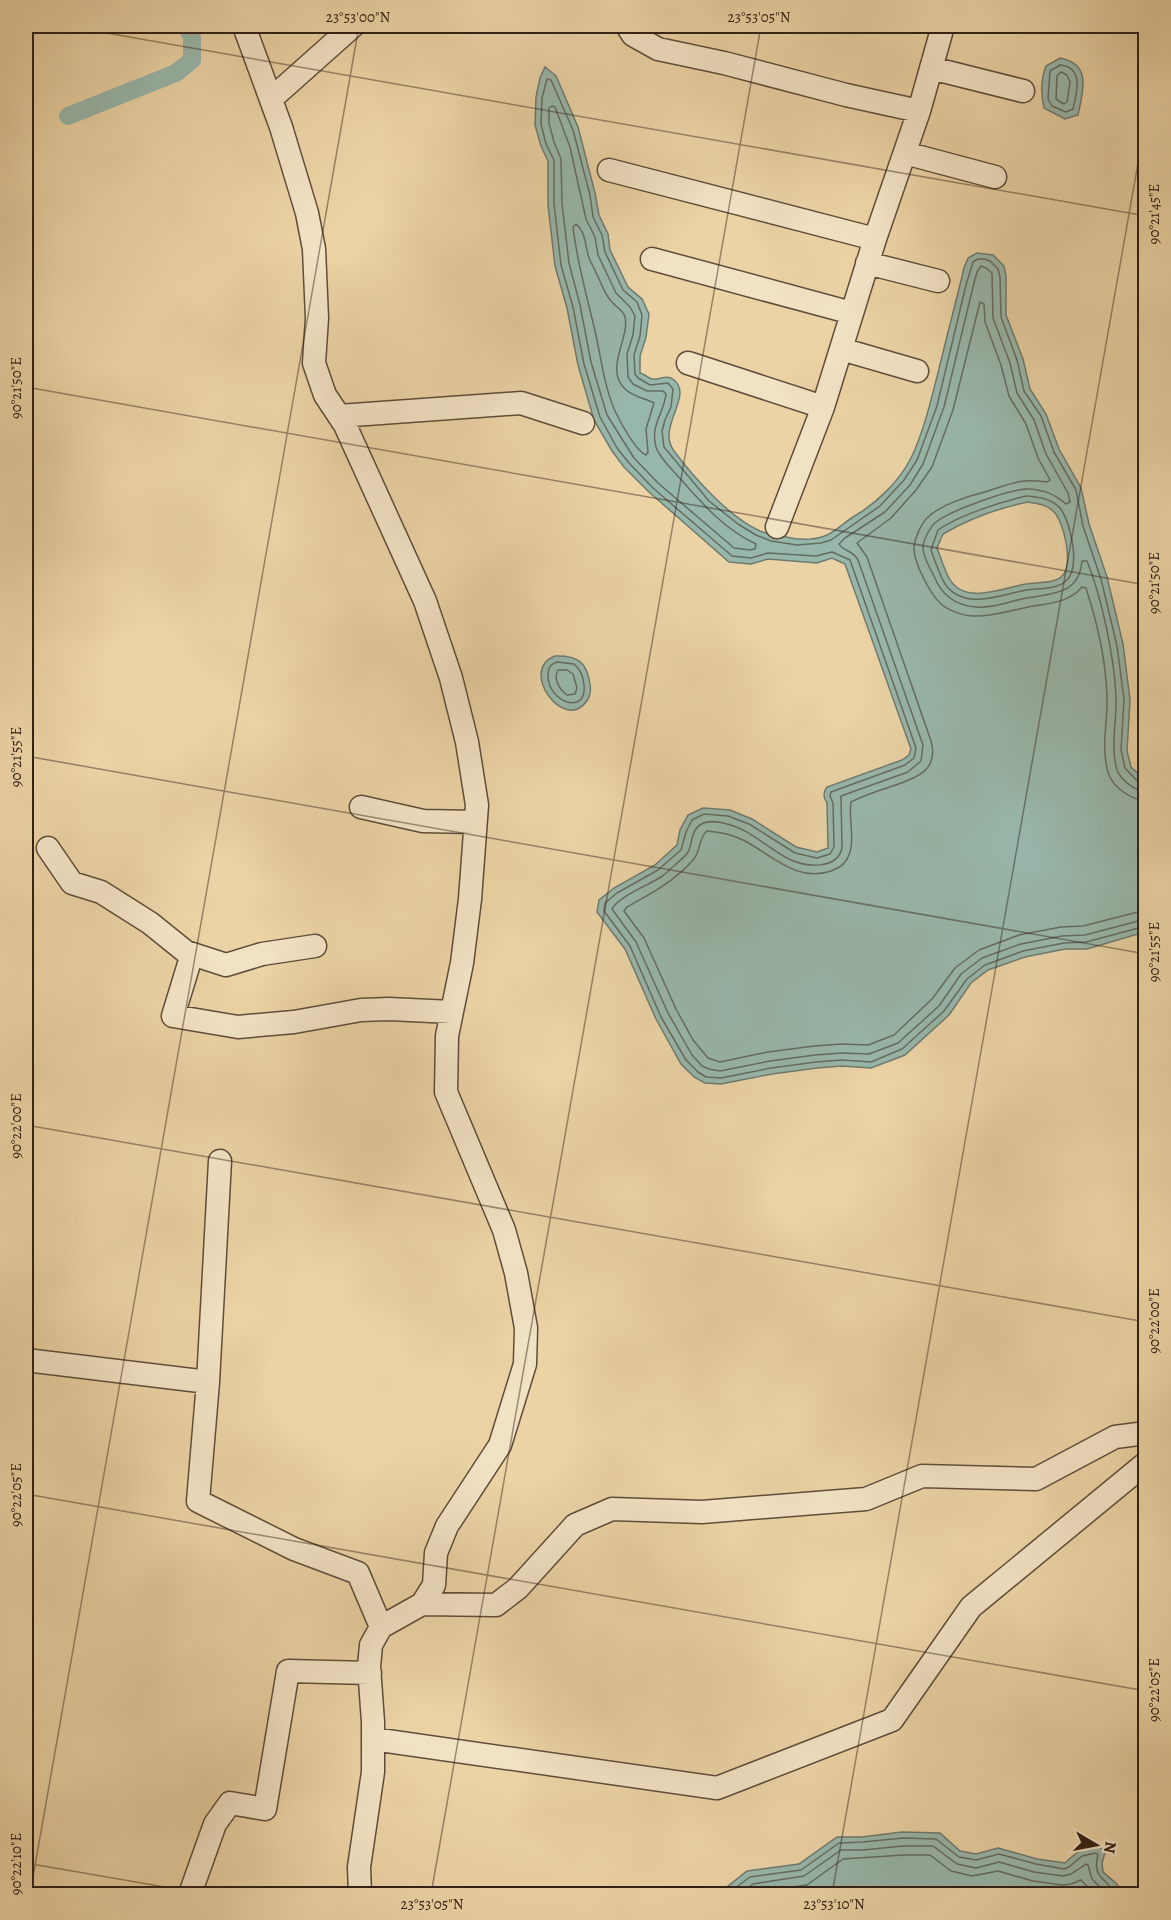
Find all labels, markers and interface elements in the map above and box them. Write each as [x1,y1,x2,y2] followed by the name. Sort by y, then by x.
[326,7,390,27] text: 23°53'00"N
[728,7,791,27] text: 23°53'05"N
[1144,184,1164,244] text: 90°21'45"E
[6,357,26,419] text: 90°21'50"E
[1144,552,1164,614] text: 90°21'50"E
[6,727,26,787] text: 90°21'55"E
[1144,922,1164,982] text: 90°21'55"E
[6,1093,26,1159] text: 90°22'00"E
[1144,1288,1164,1354] text: 90°22'00"E
[6,1463,26,1527] text: 90°22'05"E
[1144,1658,1164,1722] text: 90°22'05"E
[1066,1815,1126,1875] north arrow
[6,1833,26,1895] text: 90°22'10"E
[1098,1840,1122,1855] text: N
[401,1894,464,1914] text: 23°53'05"N
[803,1894,865,1914] text: 23°53'10"N

